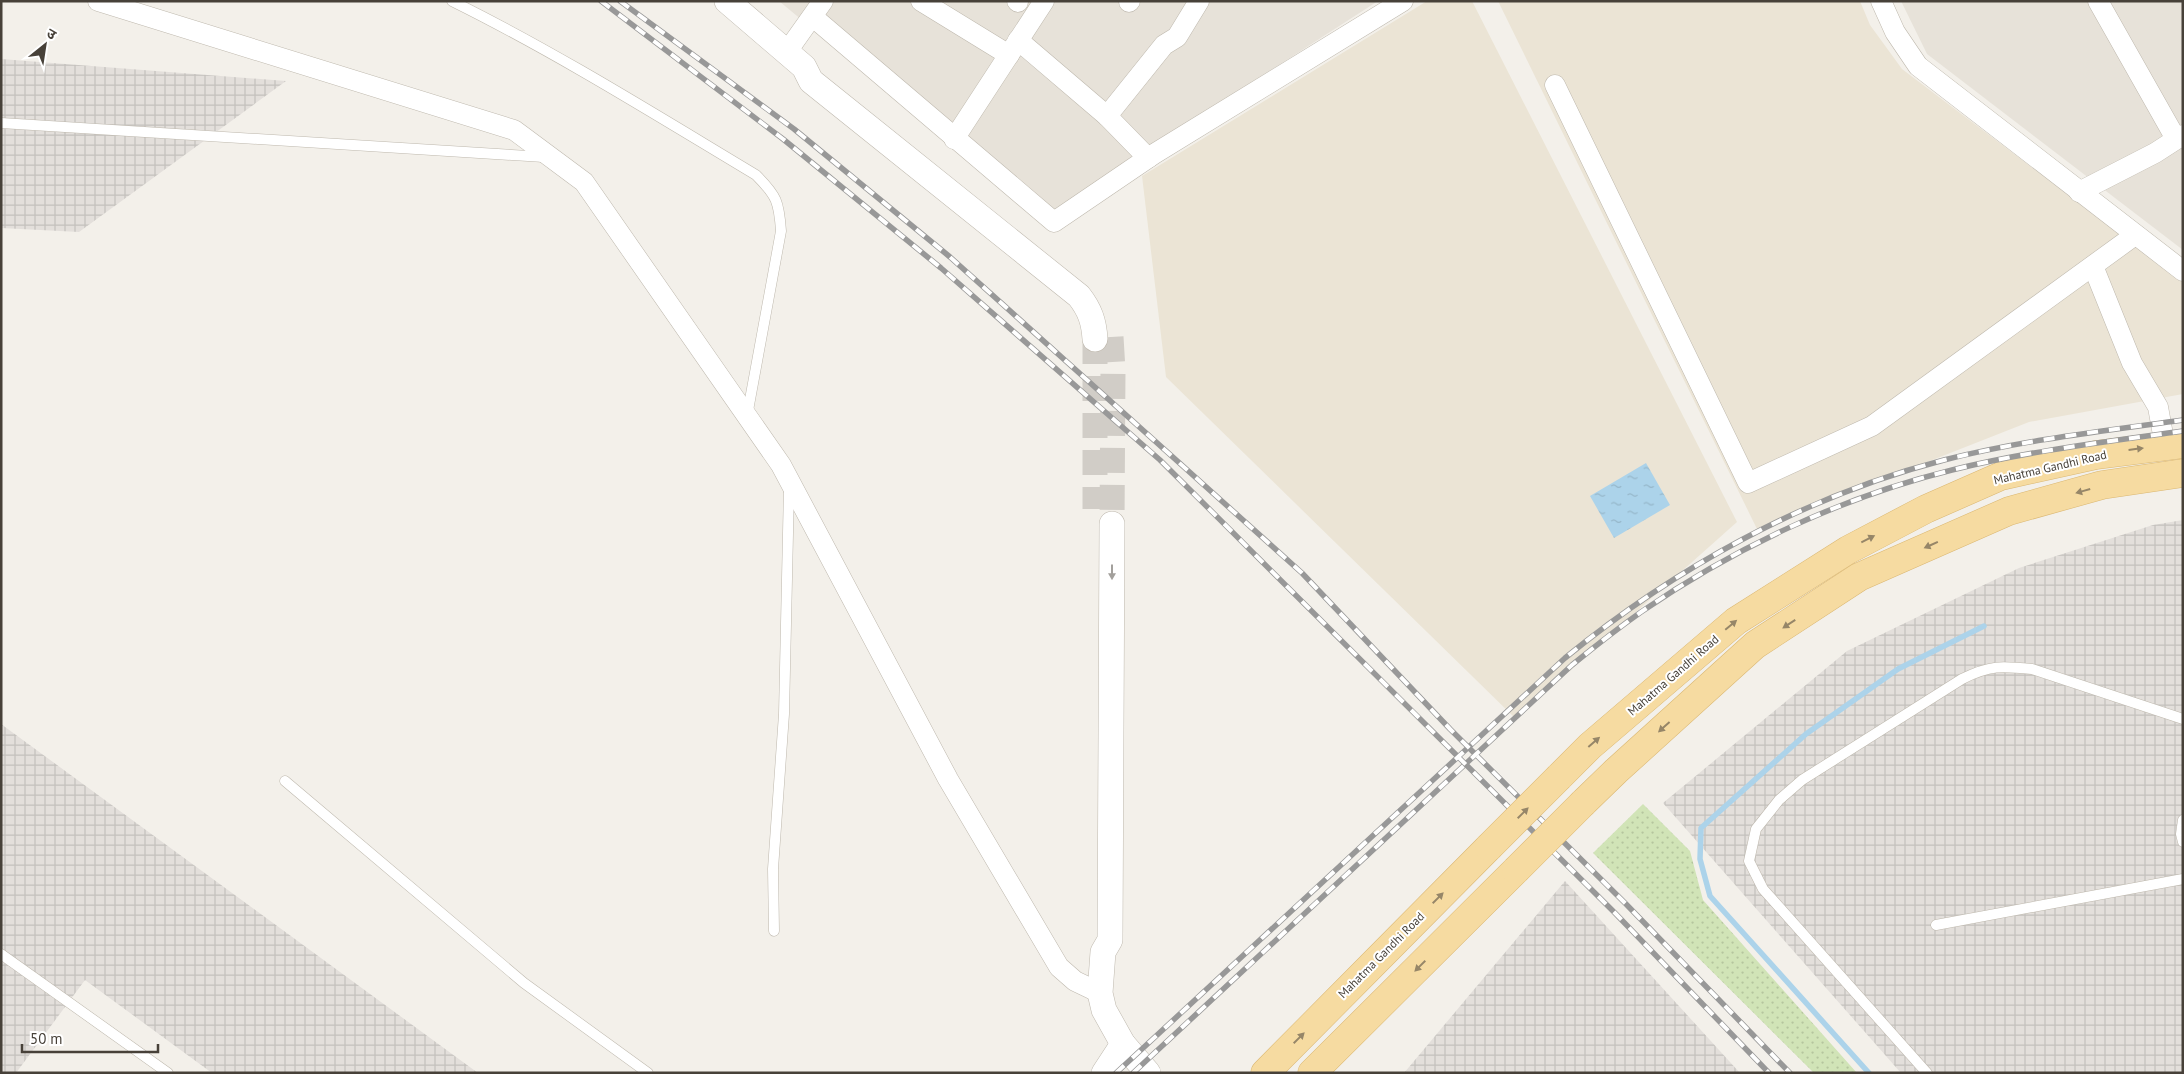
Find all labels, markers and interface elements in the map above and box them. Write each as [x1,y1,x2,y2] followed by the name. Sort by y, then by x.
[20,20,70,70] north arrow
[43,24,60,44] text: उ
[2128,445,2144,453] one-way arrow
[1992,447,2108,487] street label: Mahatma Gandhi Road
[2076,487,2091,495] one-way arrow
[1861,535,1875,543] one-way arrow
[1924,542,1938,550] one-way arrow
[1108,565,1116,581] one-way arrow
[1782,619,1795,628] one-way arrow
[1724,620,1737,631] one-way arrow
[1624,631,1722,719] street label: Mahatma Gandhi Road
[1659,721,1671,733] one-way arrow
[1587,737,1600,748] one-way arrow
[1517,807,1529,819] one-way arrow
[1432,892,1444,904] one-way arrow
[1335,909,1427,1001] street label: Mahatma Gandhi Road
[1414,959,1426,971] one-way arrow
[22,1022,159,1054] scale bar
[30,1029,63,1048] text: 50 m
[1293,1032,1305,1044] one-way arrow

